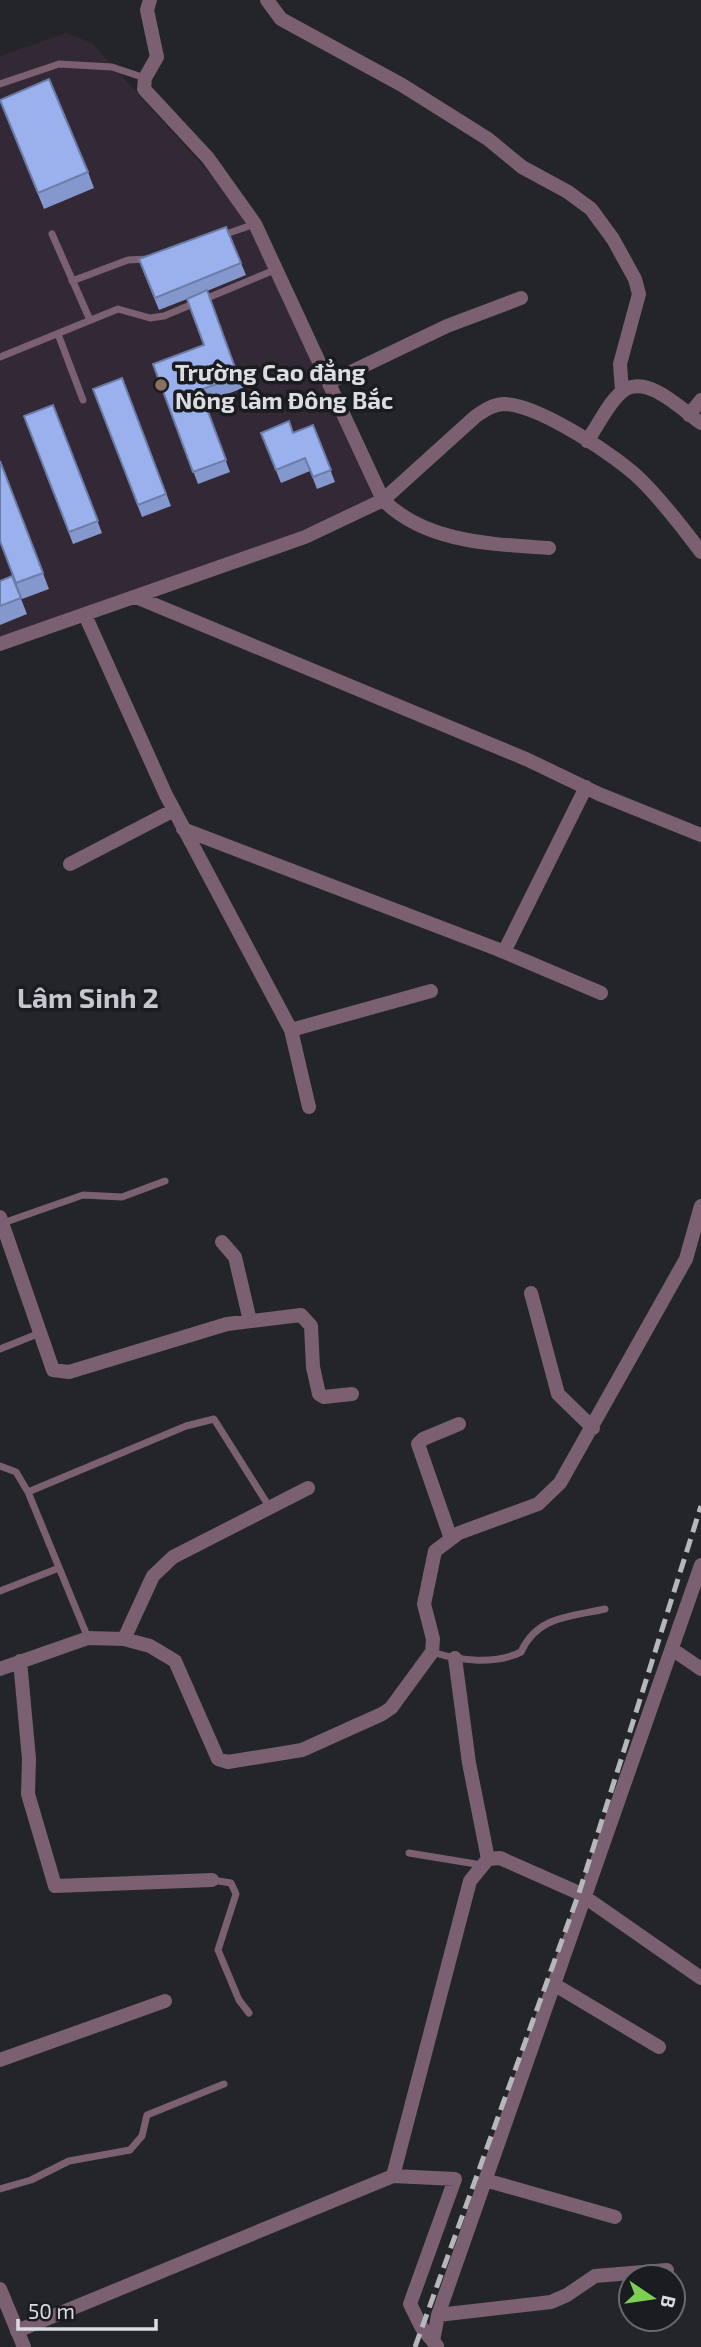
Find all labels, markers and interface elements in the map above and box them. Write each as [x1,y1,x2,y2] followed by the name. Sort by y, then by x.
[175,357,393,414] place label: Trường Cao đẳng Nông lâm Đông Bắc
[153,377,169,393] marker: Trường Cao đẳng Nông lâm Đông Bắc
[17,980,159,1014] district label: Lâm Sinh 2
[617,2263,687,2333] north arrow
[18,2288,156,2332] scale bar
[656,2293,682,2310] text: B
[28,2298,75,2323] text: 50 m

